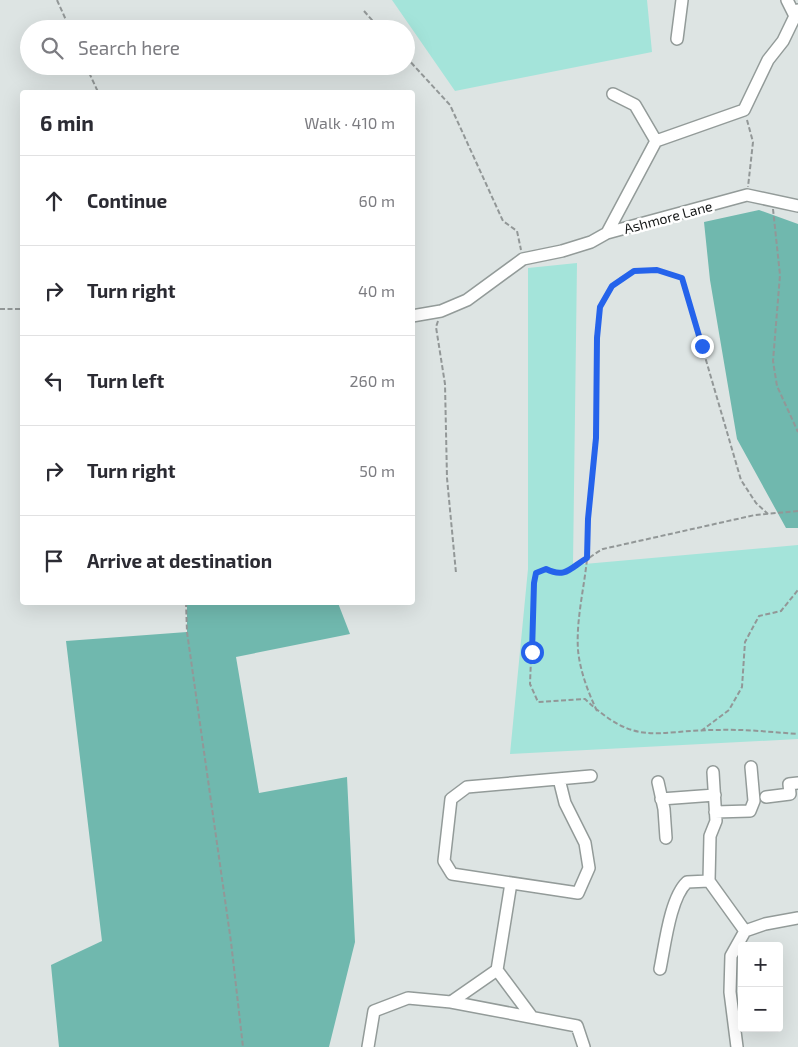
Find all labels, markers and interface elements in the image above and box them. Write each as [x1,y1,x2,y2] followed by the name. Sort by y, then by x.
[20,20,415,75] search box
[38,34,66,62] icon: search
[78,36,180,59] text: Search here
[40,110,94,135] text: 6 min
[304,113,395,132] text: Walk · 410 m
[40,187,68,215] icon: ahead
[87,189,167,212] text: Continue
[359,191,395,210] text: 60 m
[622,197,714,237] street label: Ashmore Lane
[40,277,68,305] icon: right
[87,279,175,302] text: Turn right
[358,281,395,300] text: 40 m
[691,335,714,358] route end
[40,367,68,395] icon: left
[87,369,164,392] text: Turn left
[350,371,395,390] text: 260 m
[40,457,68,485] icon: right
[87,459,175,482] text: Turn right
[359,461,395,480] text: 50 m
[40,547,68,575] icon: arrive
[87,549,272,572] text: Arrive at destination
[521,641,544,664] route start
[738,942,783,1032] map controls
[738,942,783,987] button: +
[738,987,783,1032] button: −

